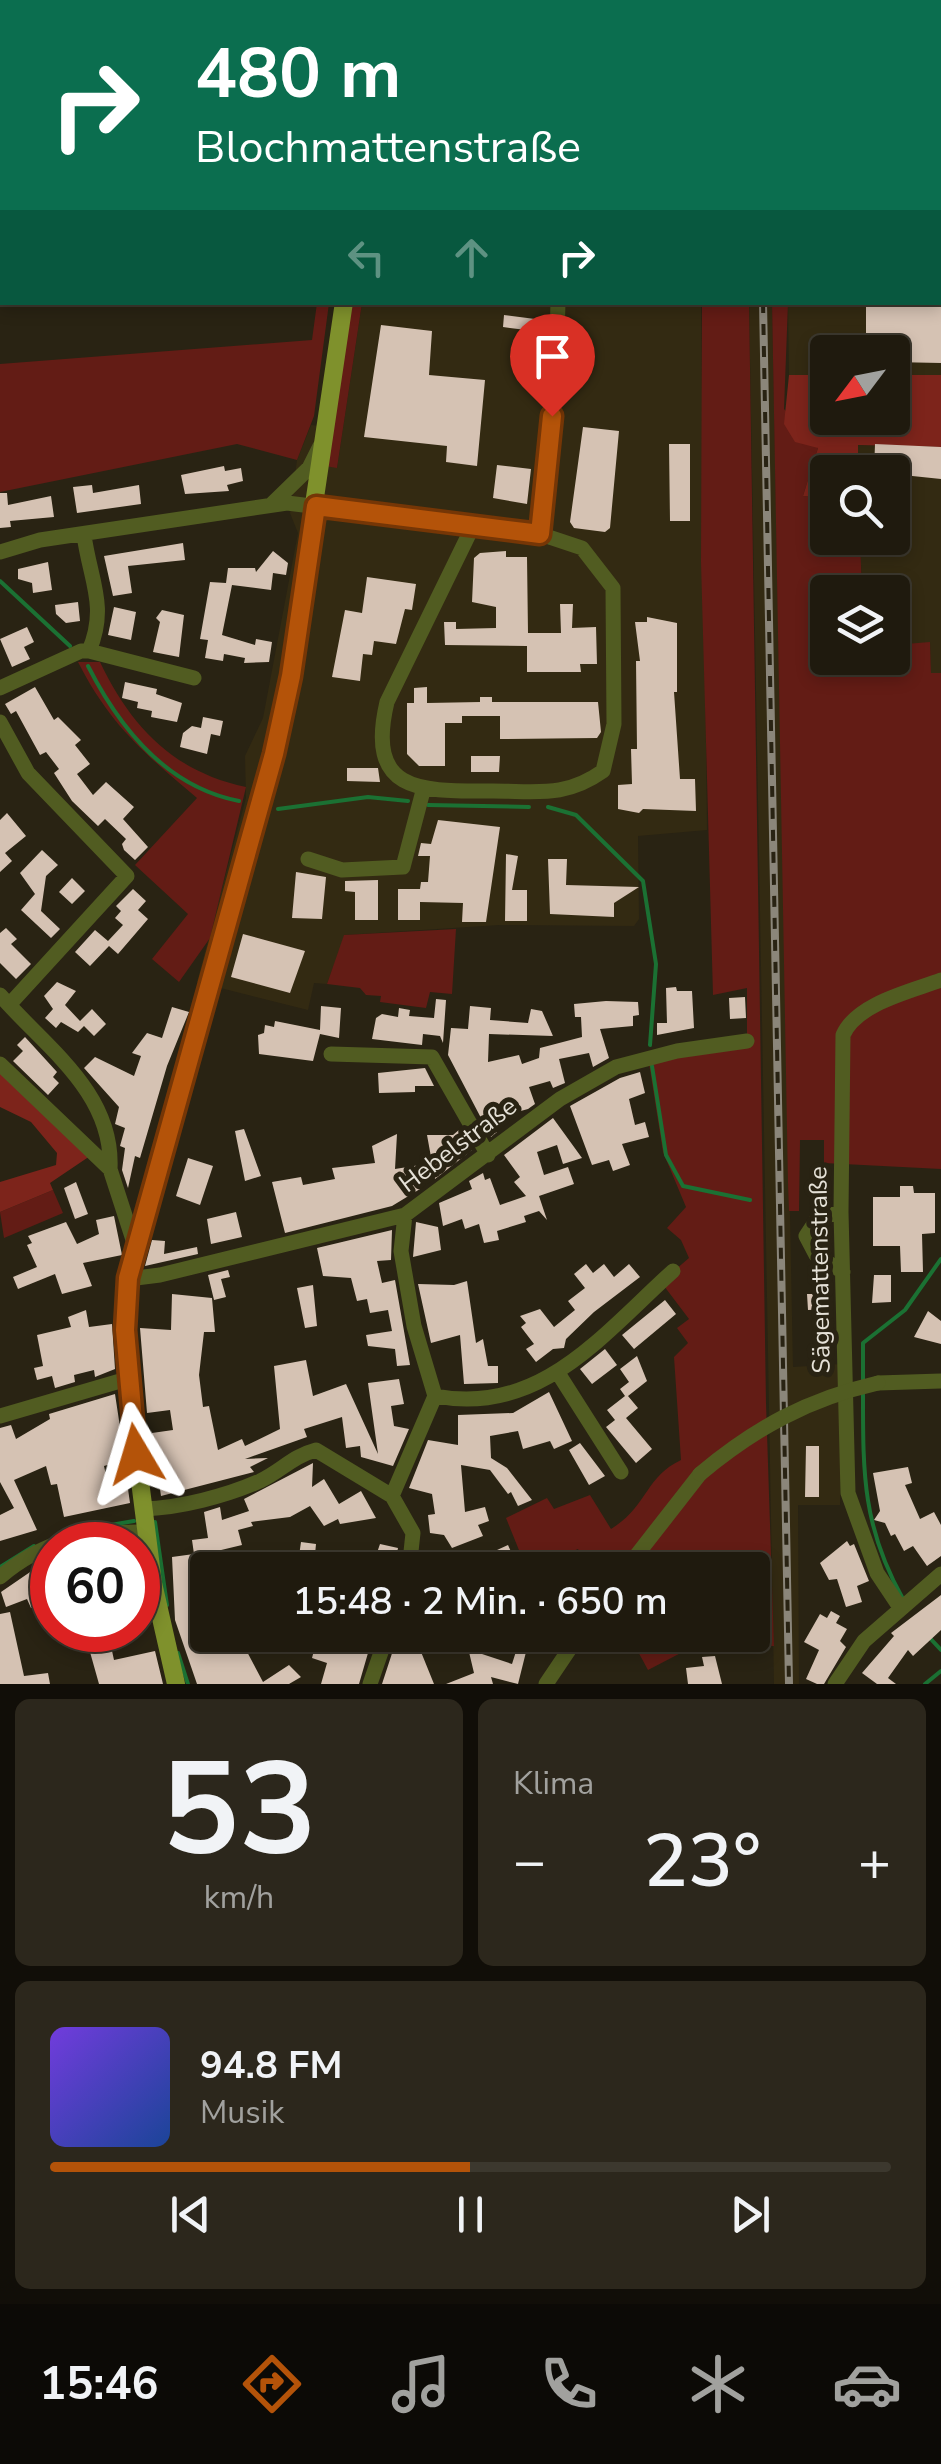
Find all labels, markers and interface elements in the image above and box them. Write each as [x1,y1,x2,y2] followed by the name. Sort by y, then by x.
[195,26,401,122] text: 480 m
[30,40,160,170] icon: right
[195,117,581,178] text: Blochmattenstraße
[339,230,394,285] icon: left
[444,230,499,285] icon: ahead
[549,230,604,285] icon: right
[510,314,595,417] pin
[525,329,580,384] icon: arrive
[810,335,910,435] north arrow
[810,335,910,675] map controls
[810,455,910,555] button: search
[810,575,910,675] button: layers
[392,1090,524,1200] street label: Hebelstraße
[801,1166,839,1374] street label: Sägemattenstraße
[84,1402,188,1506] position arrow
[30,1522,160,1652] speed limit sign: 60
[292,1576,668,1627] text: 15:48 · 2 Min. · 650 m
[161,1722,317,1899] text: 53
[513,1762,594,1805] text: Klima
[643,1810,761,1912] text: 23°
[513,1824,546,1899] text: −
[858,1824,891,1899] text: +
[204,1876,274,1919] text: km/h
[200,2040,342,2091] text: 94.8 FM
[200,2091,284,2134] text: Musik
[163,2187,218,2242] icon: previous
[443,2187,498,2242] icon: pause
[723,2187,778,2242] icon: next
[237,2349,307,2419] icon: directions
[386,2349,456,2419] icon: music
[534,2349,604,2419] icon: phone
[683,2349,753,2419] icon: climate
[832,2349,902,2419] icon: car
[39,2354,158,2415] text: 15:46

